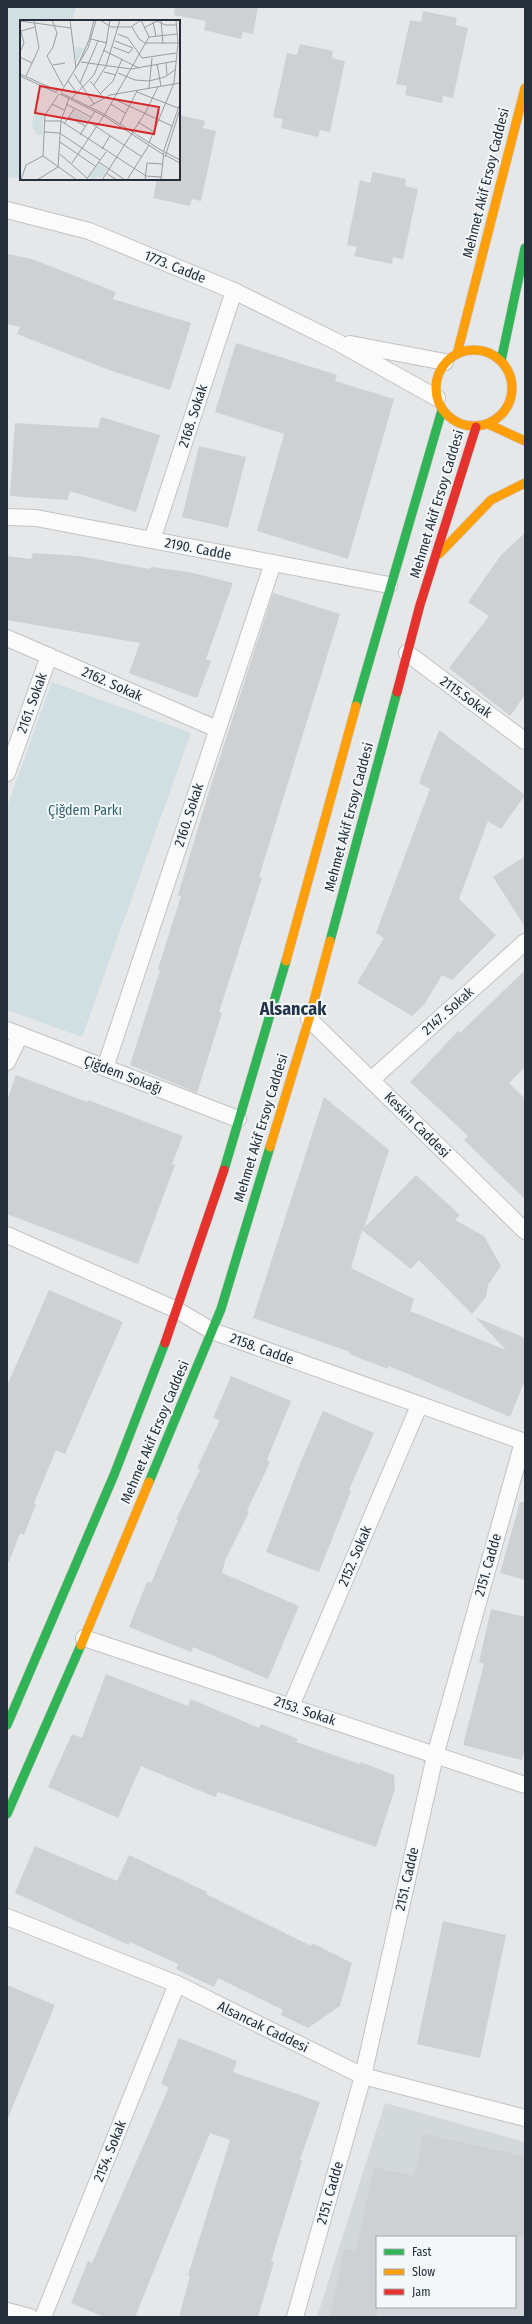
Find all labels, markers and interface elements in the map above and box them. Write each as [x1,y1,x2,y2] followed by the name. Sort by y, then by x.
[20,20,180,180] inset map
[459,106,513,260] street label: Mehmet Akif Ersoy Caddesi
[142,247,208,287] street label: 1773. Cadde
[175,382,211,450] street label: 2168. Sokak
[406,428,468,580] street label: Mehmet Akif Ersoy Caddesi
[163,534,233,564] street label: 2190. Cadde
[79,663,145,705] street label: 2162. Sokak
[13,670,51,736] street label: 2161. Sokak
[437,672,496,722] street label: 2115.Sokak
[321,740,377,894] street label: Mehmet Akif Ersoy Caddesi
[171,781,207,849] street label: 2160. Sokak
[48,802,122,819] park label: Çiğdem Parkı
[419,983,478,1039] street label: 2147. Sokak
[259,998,327,1020] district label: Alsancak
[81,1052,165,1098] street label: Çiğdem Sokağı
[230,1052,292,1204] street label: Mehmet Akif Ersoy Caddesi
[381,1089,453,1161] street label: Keskin Caddesi
[228,1330,296,1368] street label: 2158. Cadde
[117,1358,193,1506] street label: Mehmet Akif Ersoy Caddesi
[335,1523,376,1589] street label: 2152. Sokak
[471,1532,505,1598] street label: 2151. Cadde
[272,1693,339,1730] street label: 2153. Sokak
[391,1846,423,1912] street label: 2151. Cadde
[215,1998,311,2056] street label: Alsancak Caddesi
[90,2117,130,2184] street label: 2154. Sokak
[313,2160,347,2226] street label: 2151. Cadde
[376,2236,516,2308] legend
[412,2245,431,2259] text: Fast
[412,2265,435,2279] text: Slow
[412,2285,430,2299] text: Jam

